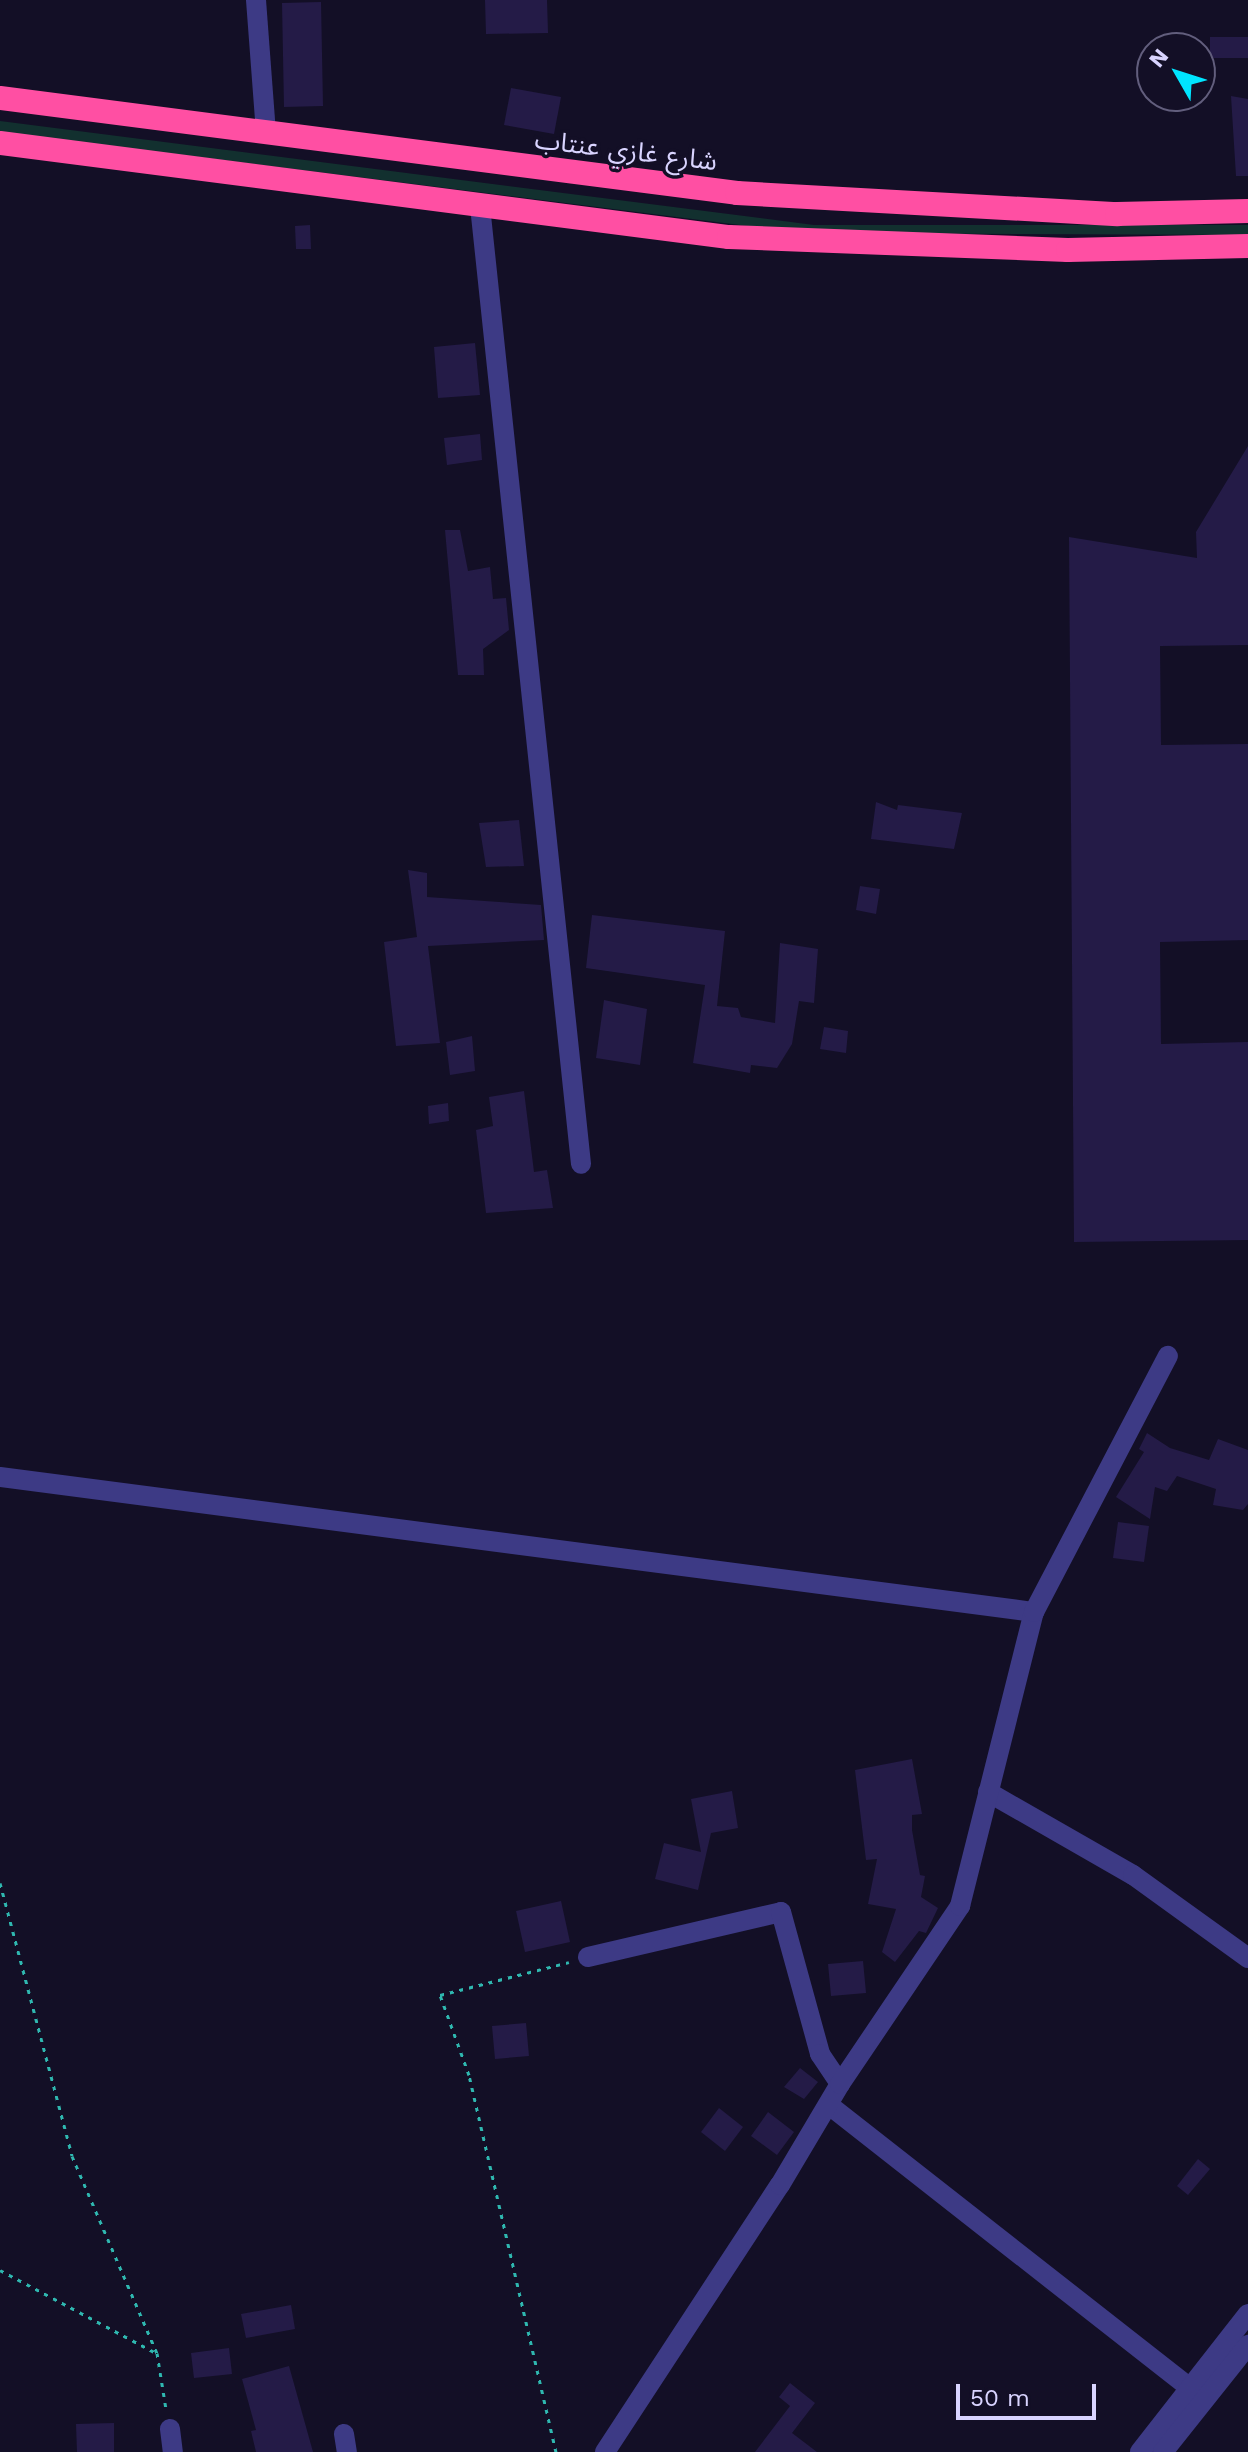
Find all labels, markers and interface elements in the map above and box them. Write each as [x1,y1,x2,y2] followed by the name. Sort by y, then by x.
[1136,32,1216,112] north arrow
[1144,44,1173,72] text: N
[533,124,719,178] street label: شارع غازي عنتاب
[960,2368,1100,2418] scale bar
[970,2384,1030,2412] text: 50 m

